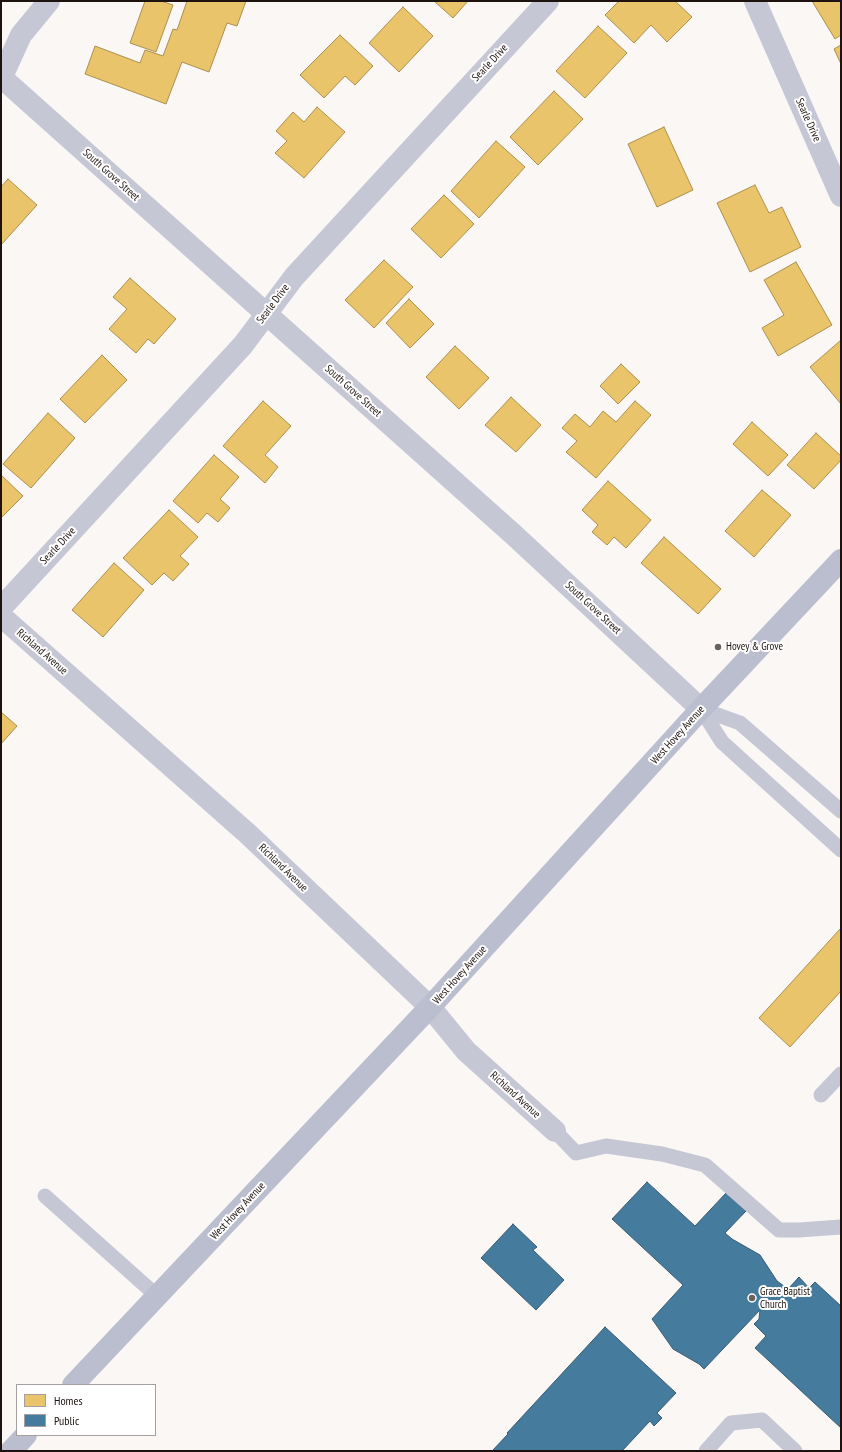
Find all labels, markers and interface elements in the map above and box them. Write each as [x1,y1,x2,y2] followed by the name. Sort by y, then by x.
[469,42,511,84] street label: Searle Drive
[793,96,823,144] street label: Searle Drive
[80,146,142,204] street label: South Grove Street
[254,282,292,326] street label: Searle Drive
[322,362,384,420] street label: South Grove Street
[37,525,79,567] street label: Searle Drive
[562,579,624,637] street label: South Grove Street
[14,626,70,678] street label: Richland Avenue
[726,640,783,654] place label: Hovey & Grove
[713,642,723,652] marker: Hovey & Grove
[648,703,708,767] street label: West Hovey Avenue
[256,841,310,895] street label: Richland Avenue
[430,943,490,1007] street label: West Hovey Avenue
[487,1069,543,1121] street label: Richland Avenue
[208,1179,268,1243] street label: West Hovey Avenue
[760,1285,810,1311] place label: Grace Baptist Church
[747,1293,757,1303] marker: Grace Baptist Church
[16,1384,156,1436] legend
[54,1393,82,1408] text: Homes
[54,1413,79,1428] text: Public

